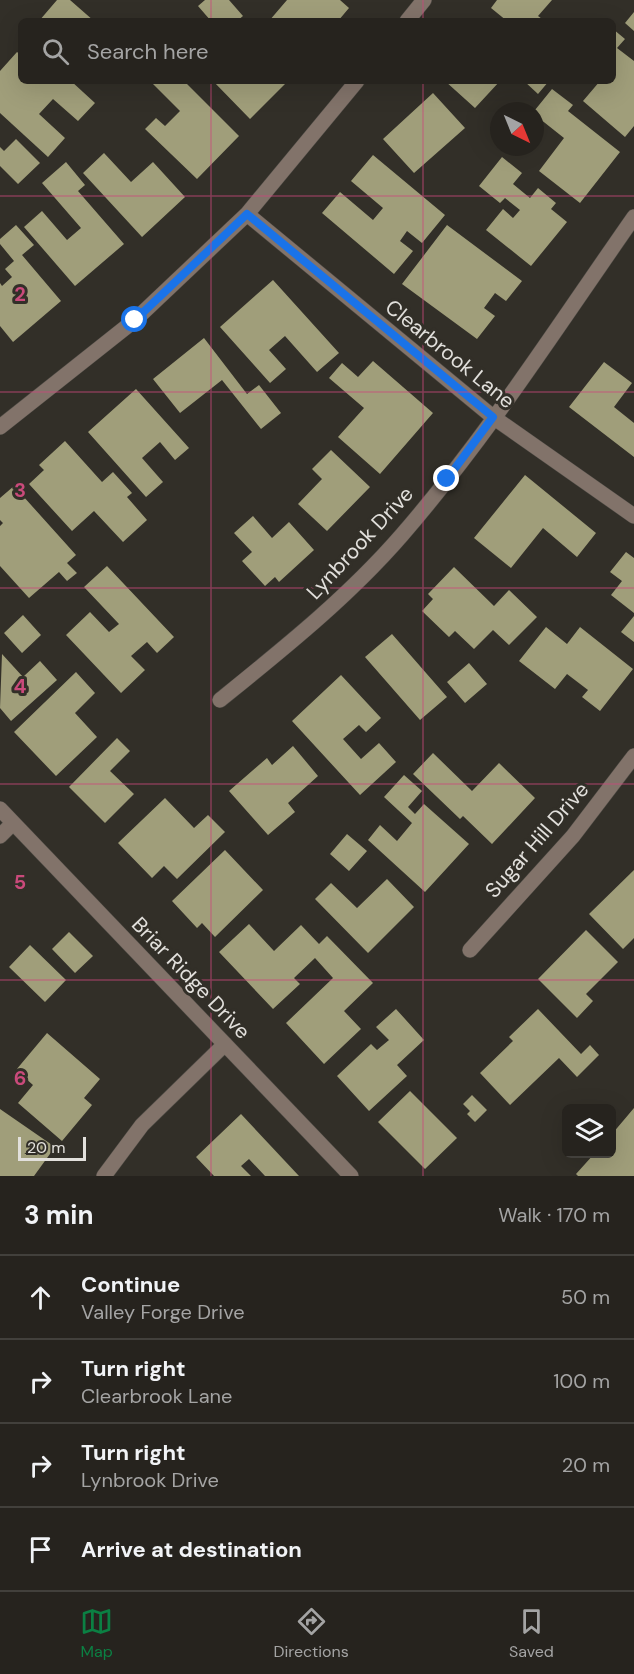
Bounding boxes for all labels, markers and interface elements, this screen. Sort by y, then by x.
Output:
search box [18,18,616,84]
icon: search [39,35,72,68]
text: Search here [87,37,208,66]
north arrow [490,102,544,156]
text: 2 [14,281,26,307]
street label: Clearbrook Lane [379,293,521,415]
route start [121,306,147,332]
route end [433,465,459,491]
text: 3 [14,477,26,503]
street label: Lynbrook Drive [300,480,420,606]
text: 4 [14,673,27,699]
street label: Sugar Hill Drive [479,776,595,904]
text: 5 [14,869,26,895]
street label: Briar Ridge Drive [126,911,257,1045]
text: 6 [14,1065,26,1091]
map controls [562,1104,616,1158]
button: layers [562,1104,616,1158]
scale bar [18,1134,86,1162]
text: 20 m [27,1137,66,1158]
text: 3 min [24,1198,93,1232]
text: Walk · 170 m [498,1202,610,1228]
text: Continue [81,1270,180,1299]
icon: ahead [24,1281,57,1314]
text: 50 m [561,1284,610,1310]
text: Valley Forge Drive [81,1299,245,1325]
text: Turn right [81,1354,186,1383]
icon: right [24,1365,57,1398]
text: 100 m [553,1368,610,1394]
text: Clearbrook Lane [81,1383,232,1409]
text: Turn right [81,1438,186,1467]
icon: right [24,1449,57,1482]
text: 20 m [562,1452,610,1478]
text: Lynbrook Drive [81,1467,219,1493]
icon: arrive [24,1533,57,1566]
text: Arrive at destination [81,1535,302,1564]
tab: Map [80,1605,113,1662]
tab: Directions [273,1605,349,1662]
tab: Saved [509,1605,554,1662]

